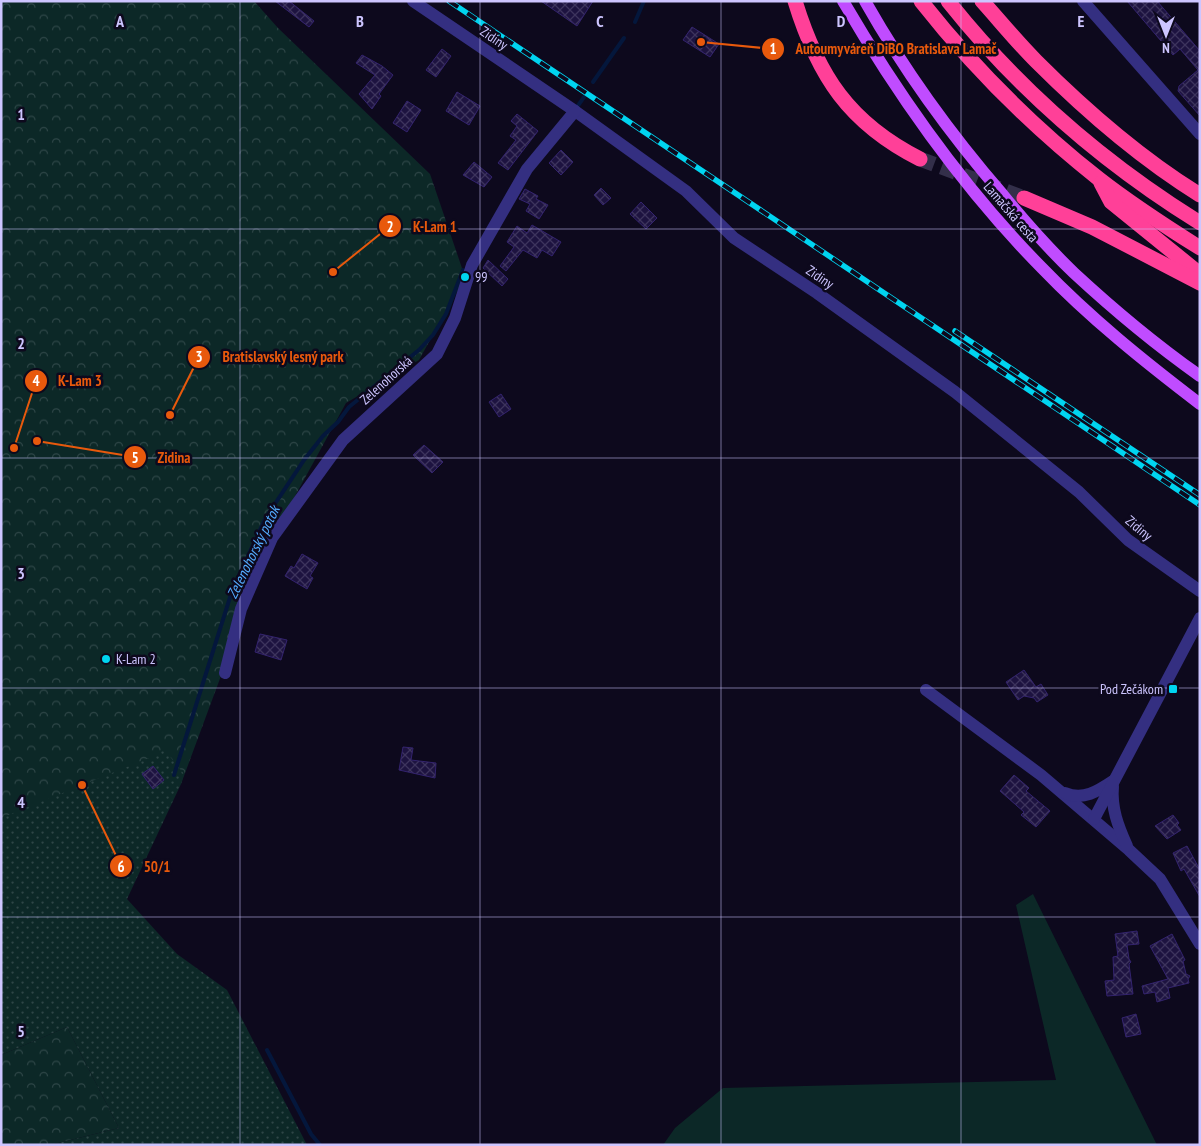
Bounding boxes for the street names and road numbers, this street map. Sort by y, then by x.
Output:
street label: Zidiny [477,22,512,54]
street label: Lamačská cesta [980,178,1042,246]
street label: Zidiny [803,261,838,293]
street label: Zelenohorská [356,352,416,408]
street label: Zidiny [1122,512,1157,545]

